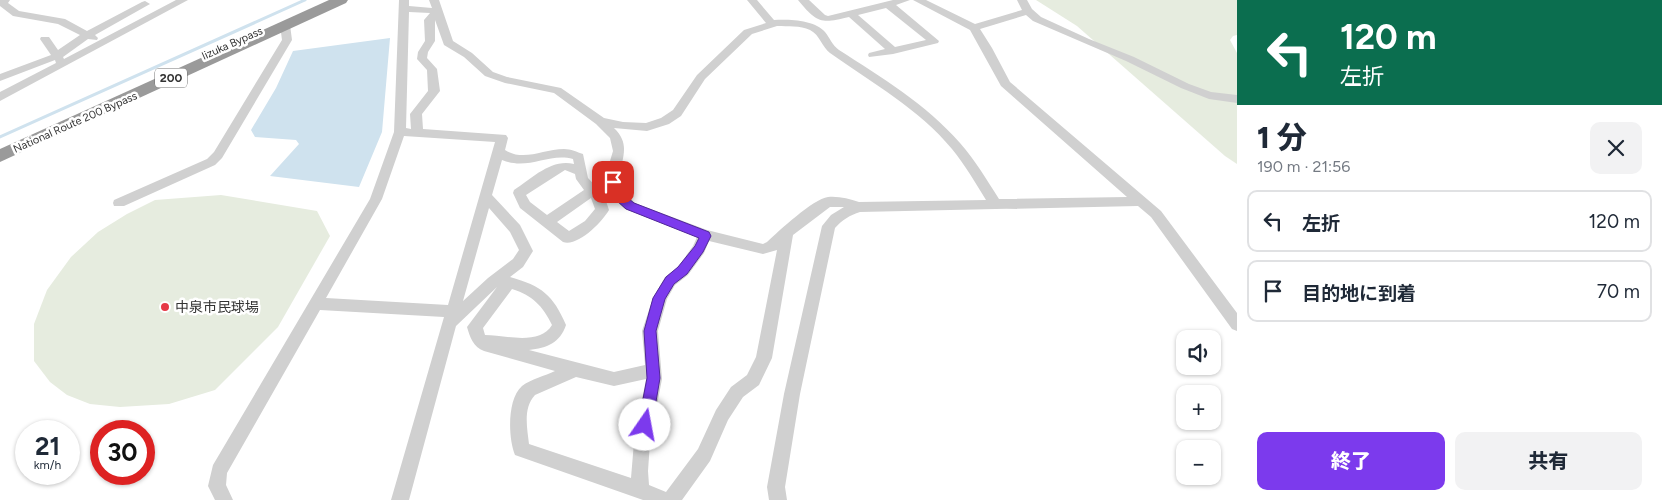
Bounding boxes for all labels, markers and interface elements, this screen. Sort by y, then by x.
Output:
text: 120 m [1340,16,1437,58]
icon: left [1257,20,1322,85]
street label: Iizuka Bypass [200,24,265,63]
text: 左折 [1340,63,1384,90]
road number: 200 [155,68,187,88]
street label: National Route 200 Bypass [11,89,139,156]
text: 1 分 [1257,119,1307,156]
button: close [1590,122,1642,174]
text: 190 m · 21:56 [1257,157,1350,176]
pin [592,161,634,203]
icon: arrive [599,168,627,196]
icon: left [1259,207,1287,235]
text: 120 m [1588,210,1640,233]
text: 左折 [1302,212,1340,235]
icon: arrive [1259,277,1287,305]
text: 70 m [1597,280,1640,303]
text: 目的地に到着 [1302,282,1416,305]
place label: 中泉市民球場 [175,299,259,316]
marker: 中泉市民球場 [159,301,171,313]
map controls [1176,330,1221,485]
button: sound [1176,330,1221,375]
button: + [1176,385,1221,430]
position arrow [618,398,670,450]
speed limit sign: 30 [90,420,155,485]
text: 21 [35,431,60,461]
button: 終了 [1257,432,1445,490]
button: 共有 [1455,432,1642,490]
button: − [1176,440,1221,485]
text: km/h [34,458,61,472]

